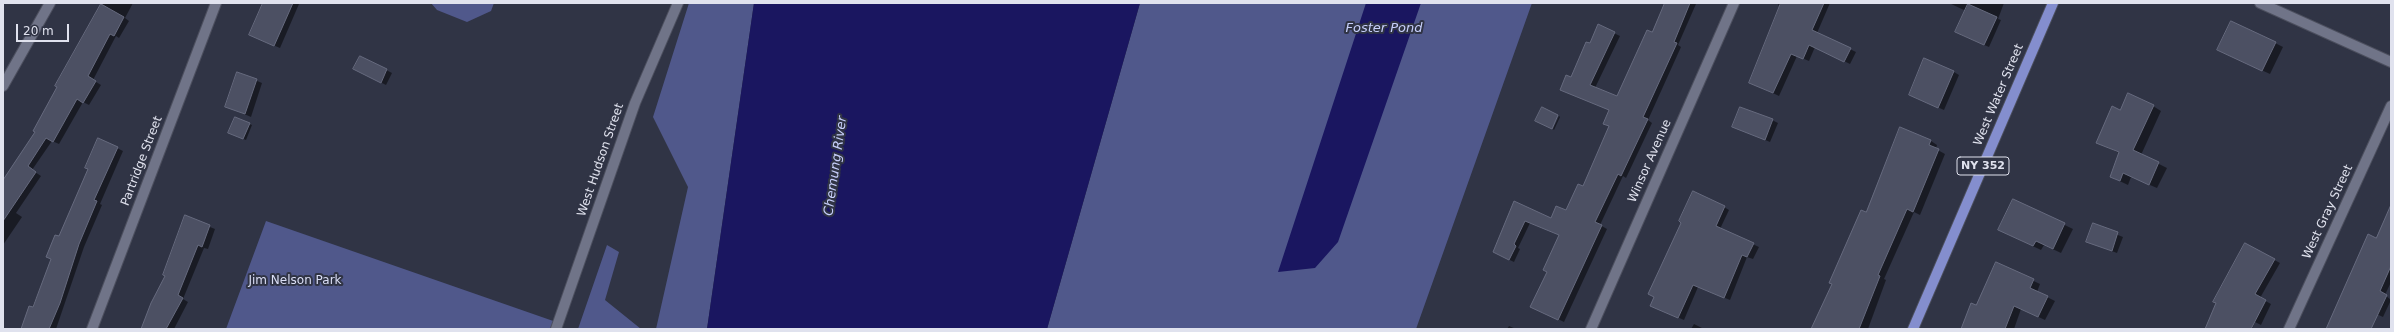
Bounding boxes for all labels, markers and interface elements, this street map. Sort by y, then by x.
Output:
scale bar [18,16,71,42]
water label: Foster Pond [1345,21,1423,37]
text: 20 m [23,24,54,38]
street label: West Water Street [1971,42,2027,148]
street label: West Hudson Street [575,101,627,219]
street label: Partridge Street [118,114,166,208]
water label: Chemung River [821,115,851,217]
street label: Winsor Avenue [1625,117,1675,205]
road number: NY 352 [1957,157,2009,175]
street label: West Gray Street [2300,163,2356,261]
park label: Jim Nelson Park [248,274,342,288]

